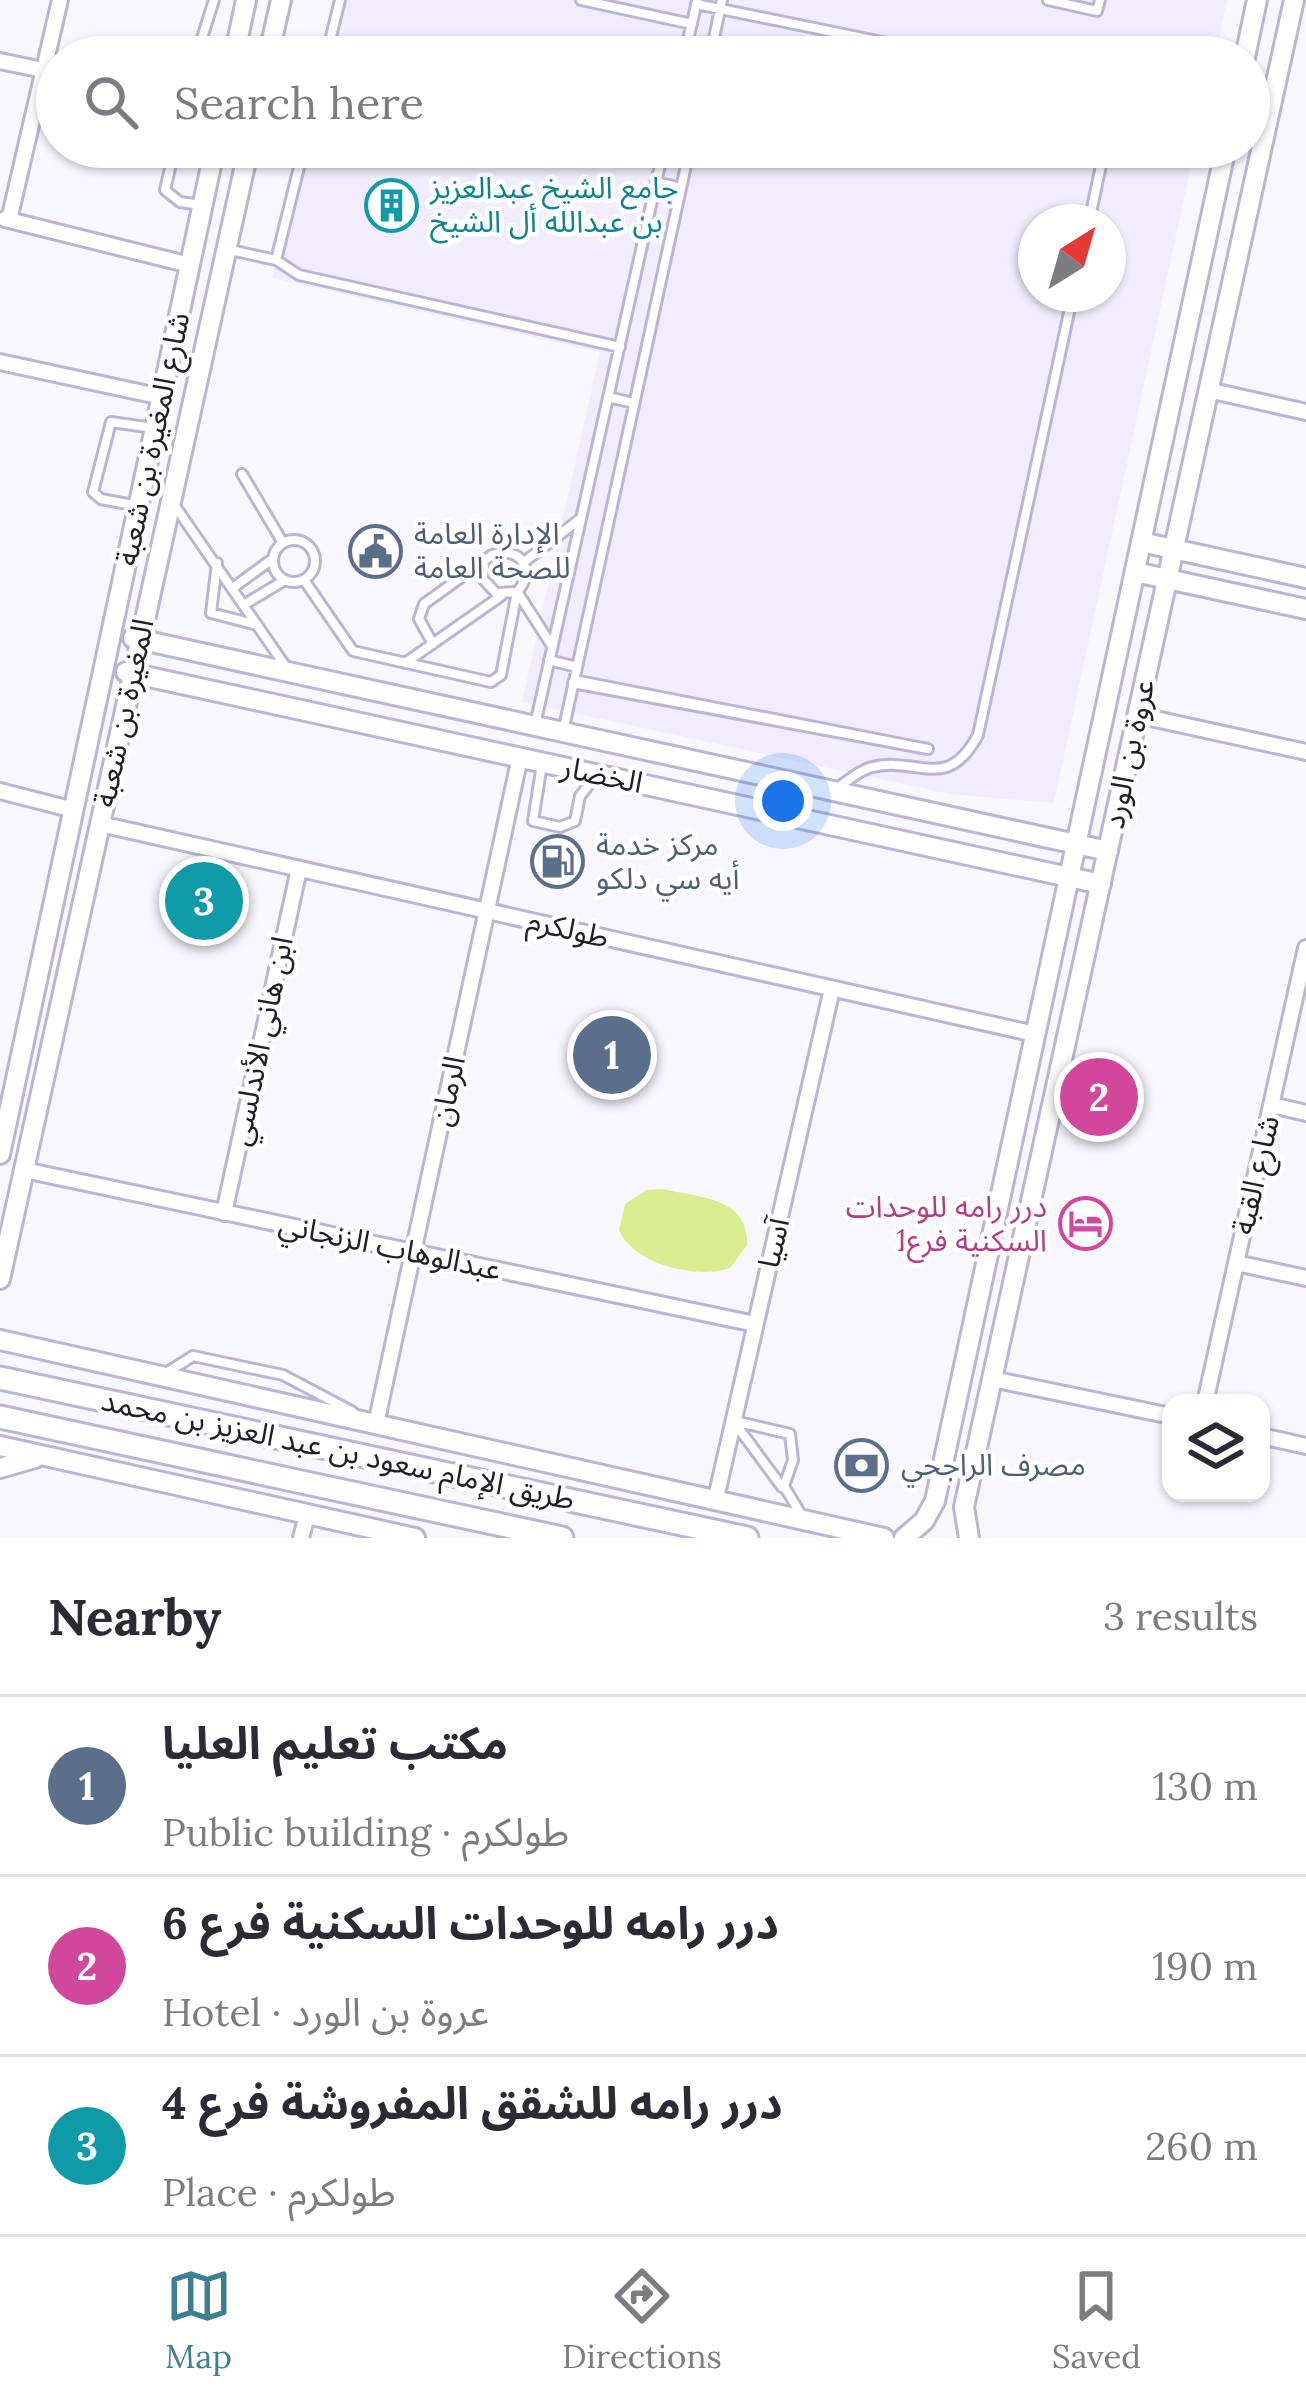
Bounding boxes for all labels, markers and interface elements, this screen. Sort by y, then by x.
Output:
search box [36,36,1270,168]
icon: search [78,69,144,135]
text: Search here [174,74,424,131]
place label: جامع الشيخ عبدالعزيز بن عبدالله أل الشيخ [429,168,679,244]
building icon: جامع الشيخ عبدالعزيز بن عبدالله أل الشيخ [363,177,419,233]
north arrow [1018,204,1126,312]
street label: شارع المغيرة بن شعبة [107,309,201,570]
place label: الإدارة العامة للصحة العامة [414,514,570,586]
public building icon: الإدارة العامة للصحة العامة [347,523,403,579]
street label: المغيرة بن شعبة [85,615,162,810]
street label: عروة بن الورد [1094,676,1162,832]
street label: الخضار [557,747,646,801]
your location [753,771,813,831]
place label: مركز خدمة أيه سي دلكو [596,825,740,902]
fuel station icon: مركز خدمة أيه سي دلكو [529,834,585,890]
pin: 3 [165,856,243,946]
street label: طولكرم [523,900,613,960]
street label: ابن هاني الأندلسي [219,933,306,1150]
pin: 1 [573,1010,651,1100]
street label: الرمان [421,1052,473,1129]
pin: 2 [1060,1052,1138,1142]
street label: شارع القبة [1223,1112,1291,1239]
place label: درر رامه للوحدات السكنية فرع1 [846,1187,1047,1263]
hotel icon: درر رامه للوحدات السكنية فرع1 [1058,1196,1114,1252]
street label: عبدالوهاب الزنجاني [275,1204,505,1293]
street label: آسيا [749,1213,797,1272]
street label: طريق الإمام سعود بن عبد العزيز بن محمد [97,1380,578,1522]
map controls [1162,1394,1270,1502]
button: layers [1162,1394,1270,1502]
bank icon: مصرف الراجحي [834,1437,890,1493]
place label: مصرف الراجحي [901,1445,1086,1488]
text: Nearby [48,1584,221,1649]
text: 3 results [1103,1591,1258,1641]
text: مكتب تعليم العليا [162,1714,508,1771]
text: 1 [79,1761,95,1811]
text: 130 m [1153,1761,1258,1811]
text: Public building · طولكرم [162,1807,569,1857]
text: درر رامه للوحدات السكنية فرع 6 [162,1894,779,1951]
text: 2 [77,1941,97,1991]
text: 190 m [1152,1941,1258,1991]
text: Hotel · عروة بن الورد [162,1987,489,2037]
text: درر رامه للشقق المفروشة فرع 4 [162,2074,782,2131]
text: 3 [76,2121,98,2171]
text: 260 m [1145,2121,1258,2171]
text: Place · طولكرم [162,2167,396,2217]
tab: Map [165,2263,232,2377]
tab: Directions [562,2263,722,2377]
tab: Saved [1052,2263,1141,2377]

